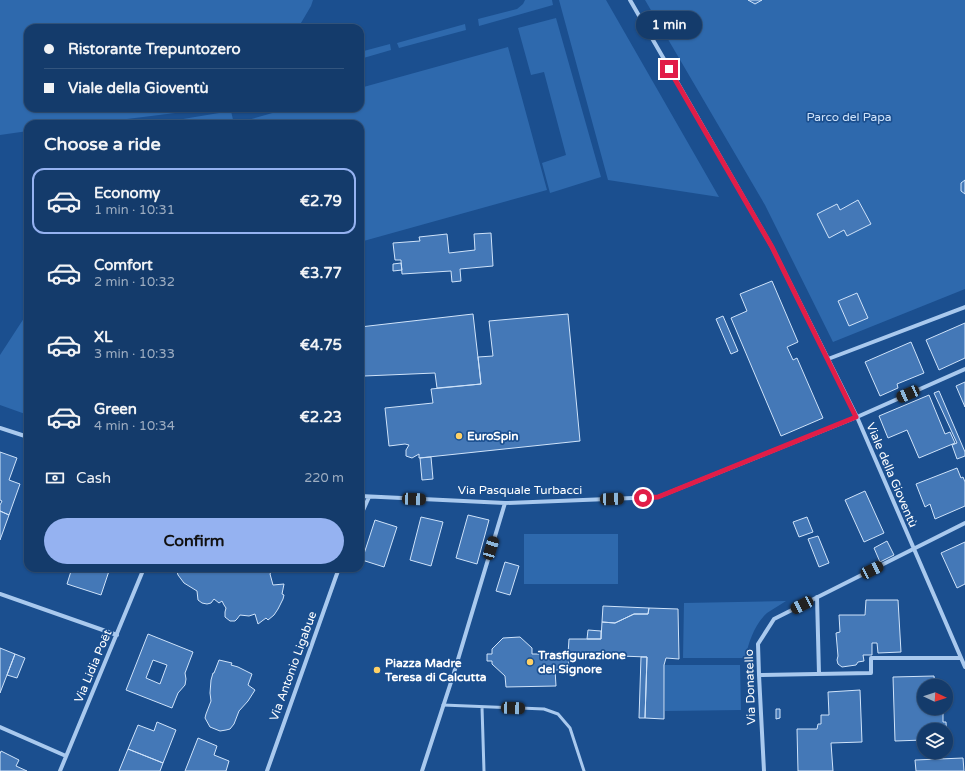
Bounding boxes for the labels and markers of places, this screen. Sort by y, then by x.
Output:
place label: EuroSpin [467,429,519,444]
marker: EuroSpin [454,431,464,441]
place label: Trasfigurazione del Signore [537,648,626,677]
place label: Piazza Madre Teresa di Calcutta [384,656,487,684]
marker: Trasfigurazione del Signore [525,657,535,667]
marker: Piazza Madre Teresa di Calcutta [372,665,382,675]

